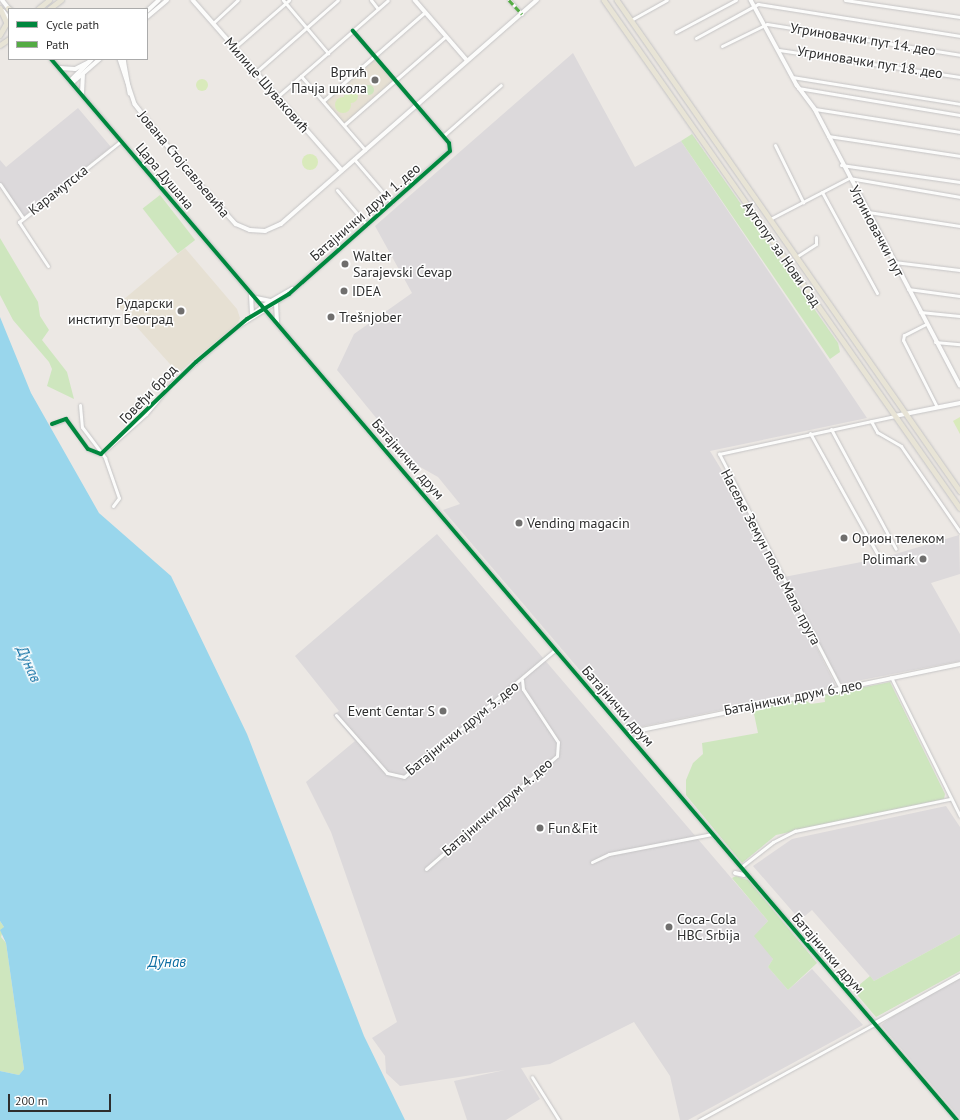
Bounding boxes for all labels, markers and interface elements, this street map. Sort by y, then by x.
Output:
legend [8,8,148,60]
text: Cycle path [46,17,99,32]
street label: Угриновачки пут 14. део [788,19,938,59]
street label: Милице Шуваковић [221,34,313,136]
text: Path [46,37,69,52]
street label: Угриновачки пут 18. део [795,42,945,82]
place label: Вртић Пачја школа [291,64,367,96]
marker: Вртић Пачја школа [370,75,380,85]
street label: Јована Стојсављевића [134,107,234,221]
street label: Цара Душана [132,139,198,213]
street label: Батајнички друм 1. део [306,159,424,265]
street label: Карамутска [25,162,91,218]
street label: Угриновачки пут [846,183,908,279]
street label: Аутопут за Нови Сад [739,198,825,310]
place label: Walter Sarajevski Ćevap [353,248,452,280]
marker: Walter Sarajevski Ćevap [340,259,350,269]
place label: IDEA [352,283,381,299]
marker: IDEA [339,286,349,296]
place label: Рударски институт Београд [68,295,173,328]
marker: Рударски институт Београд [176,306,186,316]
place label: Trešnjober [339,309,401,325]
marker: Trešnjober [326,312,336,322]
street label: Говеђи брод [116,361,180,427]
street label: Батајнички друм [368,415,448,503]
street label: Насеље Земун поље Мала пруга [717,466,825,648]
place label: Vending magacin [527,515,630,531]
marker: Vending magacin [514,518,524,528]
place label: Орион телеком [852,530,945,546]
marker: Орион телеком [839,533,849,543]
place label: Polimark [863,551,915,567]
marker: Polimark [918,554,928,564]
water label: Дунав [13,643,45,685]
street label: Батајнички друм [578,662,658,750]
street label: Батајнички друм 6. део [722,675,864,719]
street label: Батајнички друм 3. део [402,677,522,779]
place label: Event Centar S [348,703,435,719]
marker: Event Centar S [438,706,448,716]
street label: Батајнички друм 4. део [438,754,556,860]
place label: Fun&Fit [548,820,598,836]
marker: Fun&Fit [535,823,545,833]
street label: Батајнички друм [788,909,868,997]
place label: Coca-Cola HBC Srbija [677,911,741,944]
marker: Coca-Cola HBC Srbija [664,922,674,932]
water label: Дунав [148,953,186,971]
scale bar [10,1086,113,1112]
text: 200 m [15,1093,48,1108]

